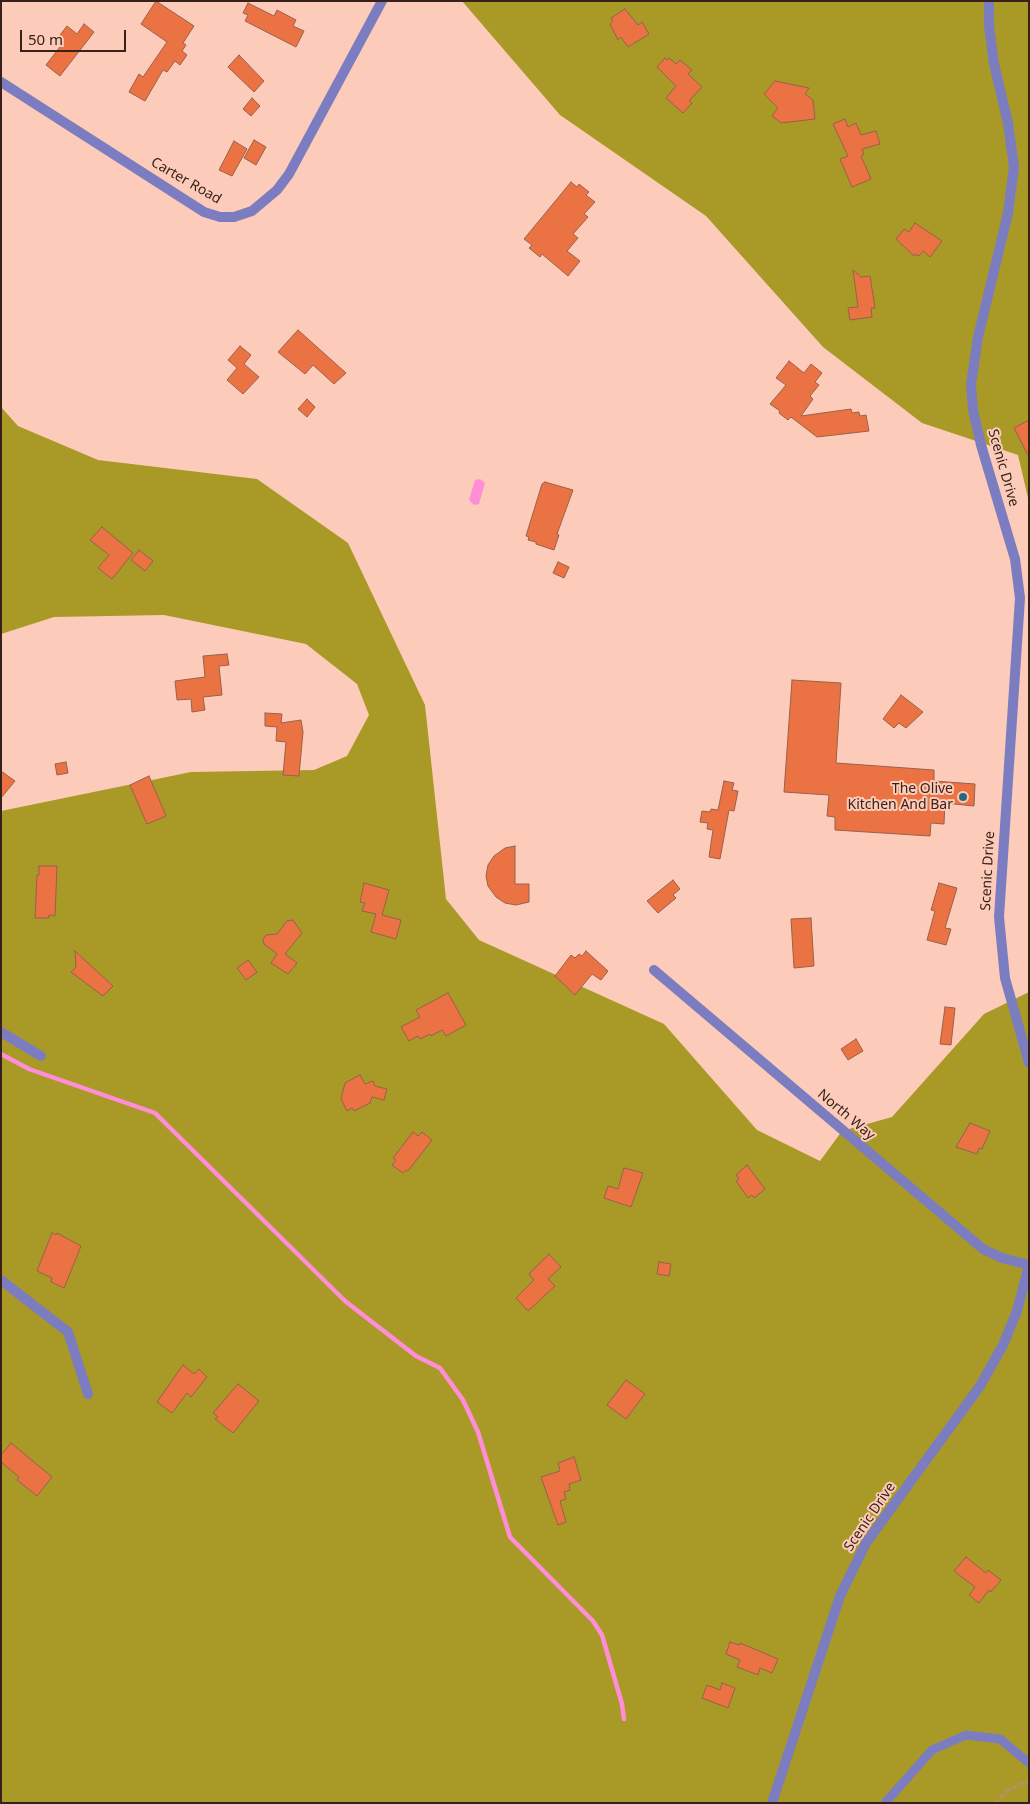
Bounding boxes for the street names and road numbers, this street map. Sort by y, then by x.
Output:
street label: Carter Road [148,154,224,208]
street label: Scenic Drive [984,427,1022,509]
street label: Scenic Drive [978,831,998,911]
street label: North Way [814,1086,878,1144]
street label: Scenic Drive [841,1479,899,1555]

